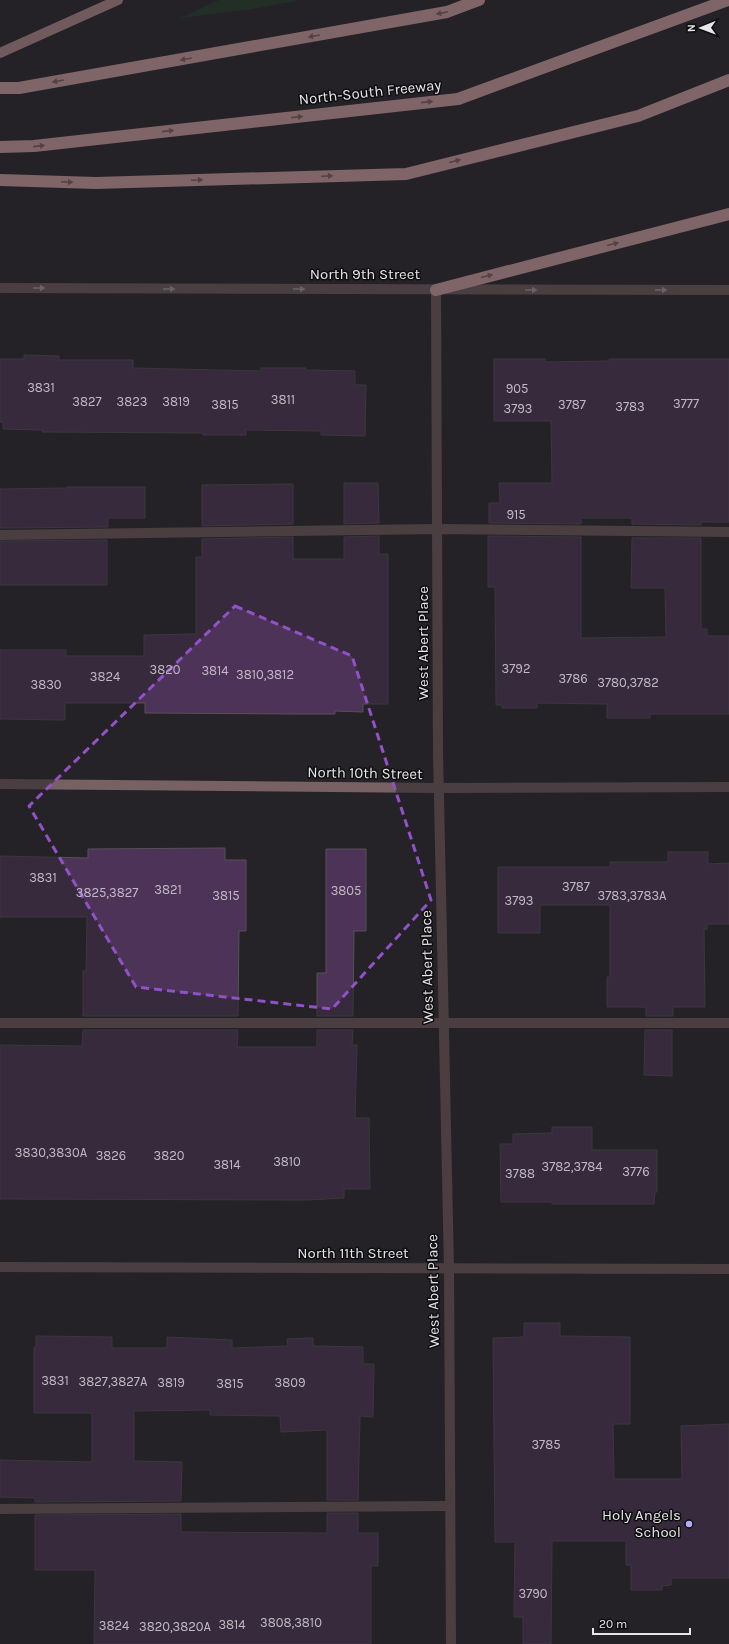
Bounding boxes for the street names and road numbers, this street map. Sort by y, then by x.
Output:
street label: North-South Freeway [298,76,442,108]
street label: North 9th Street [310,265,420,283]
street label: West Abert Place [414,586,432,700]
street label: North 10th Street [307,763,423,783]
street label: West Abert Place [417,910,437,1024]
street label: West Abert Place [423,1234,443,1348]
street label: North 11th Street [297,1244,409,1262]

